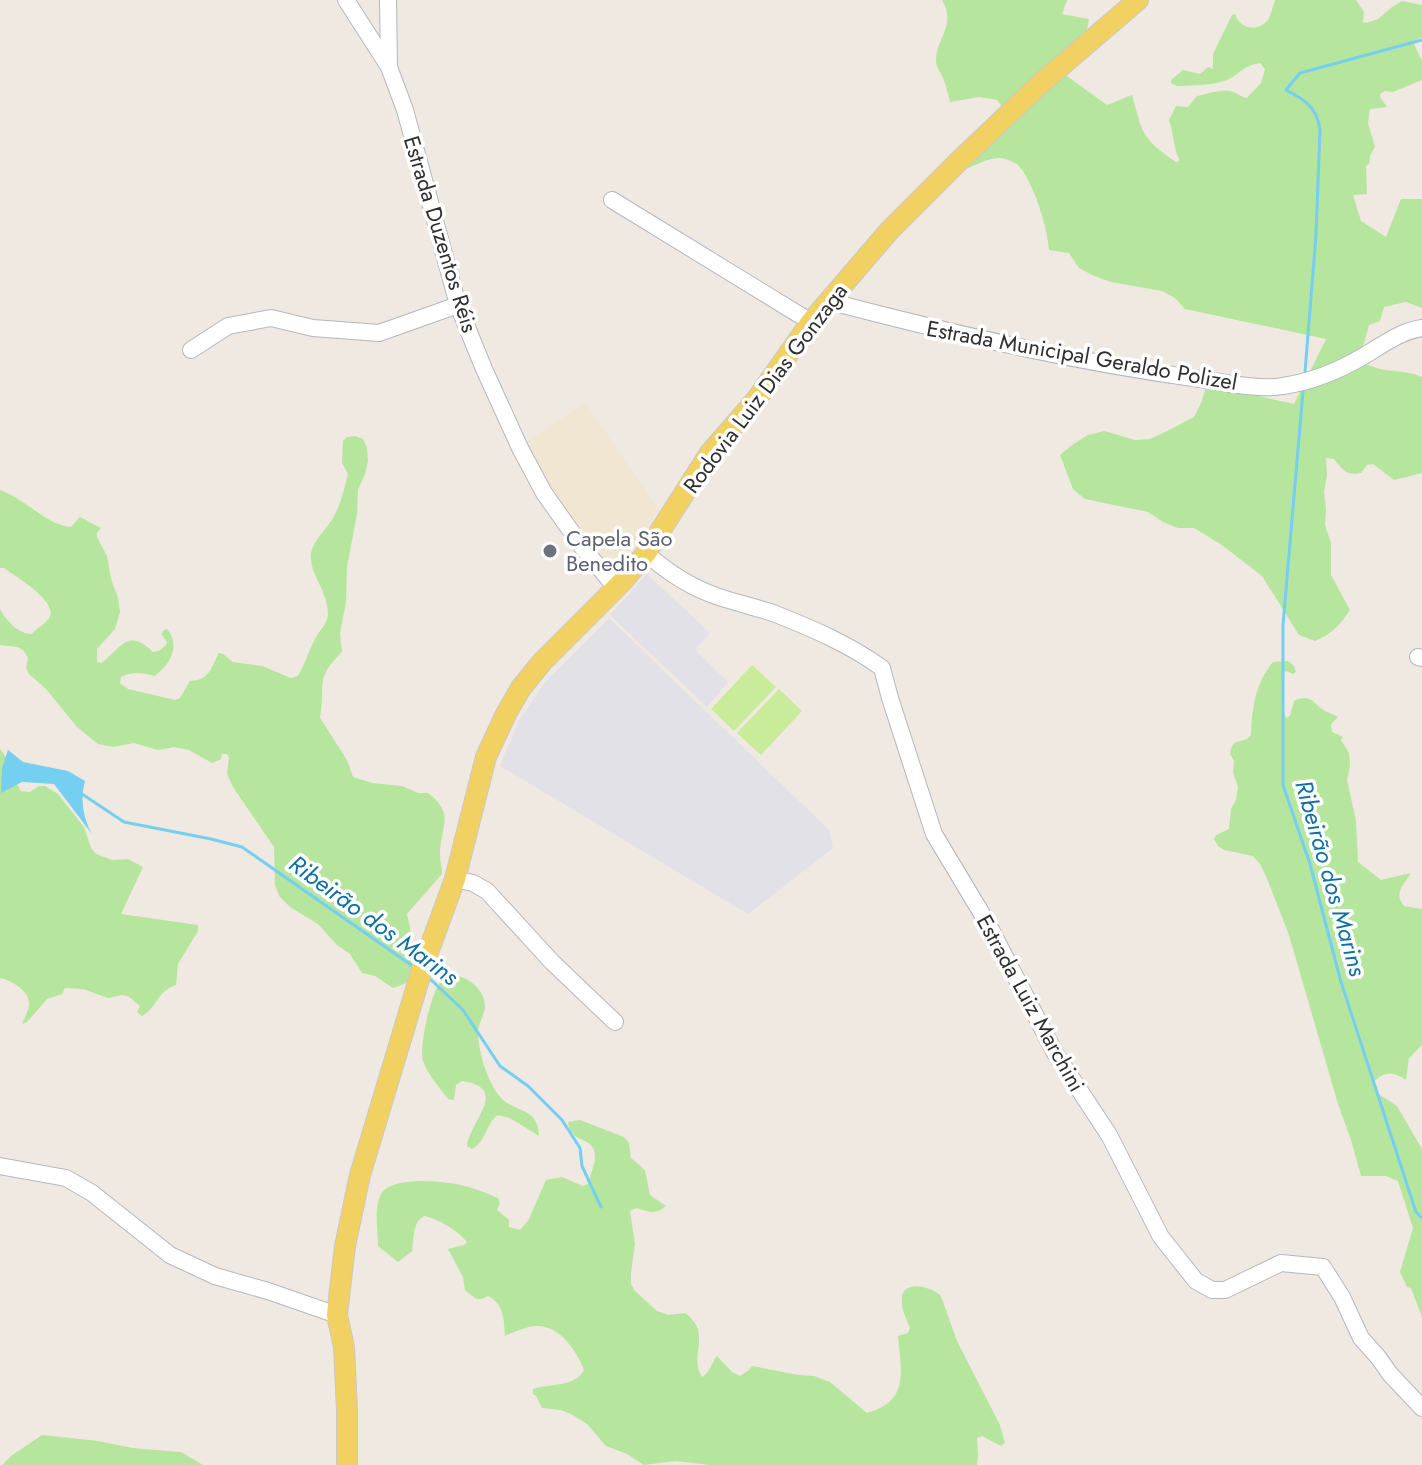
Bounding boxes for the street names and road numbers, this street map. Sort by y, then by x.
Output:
street label: Estrada Duzentos Réis [396,132,486,336]
street label: Rodovia Luiz Dias Gonzaga [675,276,855,500]
street label: Estrada Municipal Geraldo Polizel [924,312,1240,398]
street label: Estrada Luiz Marchini [969,909,1093,1097]

